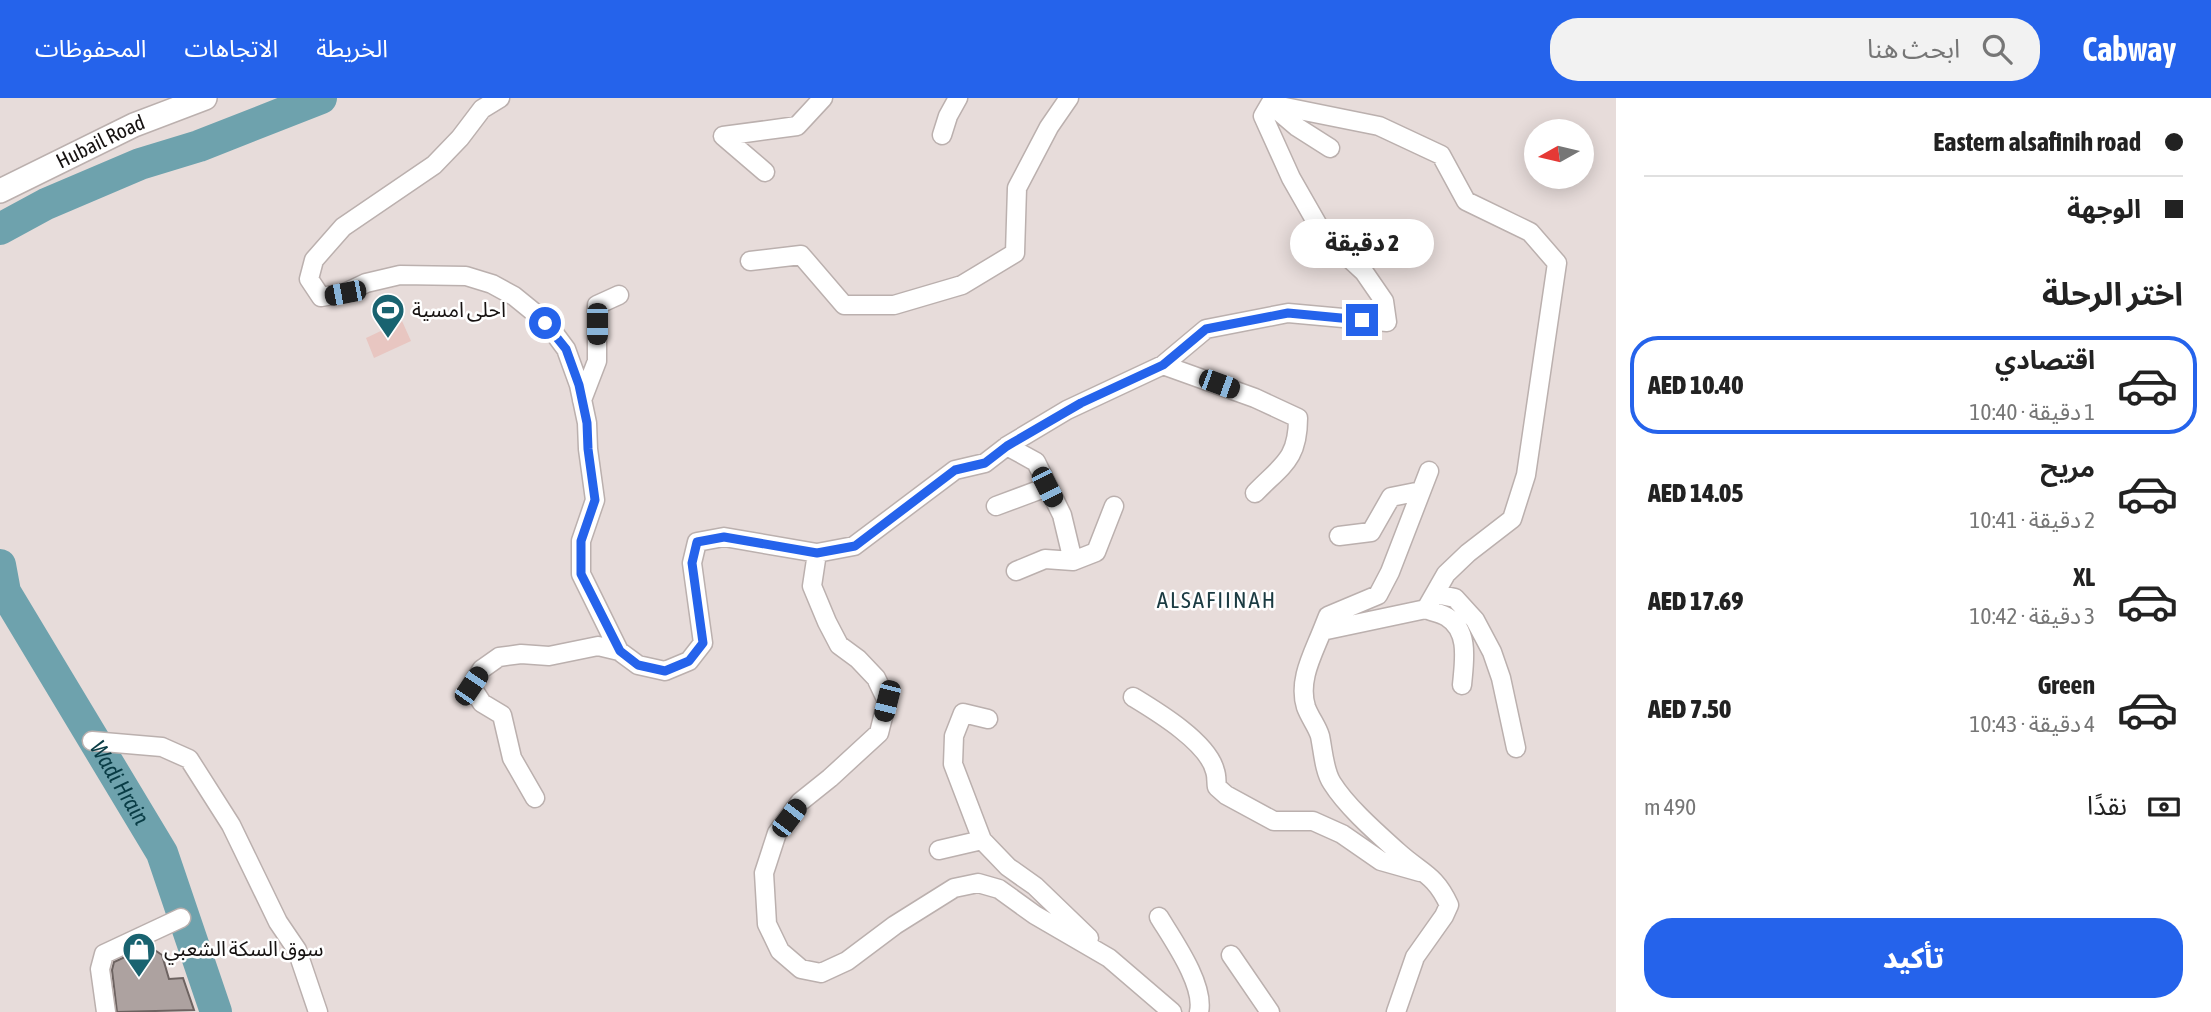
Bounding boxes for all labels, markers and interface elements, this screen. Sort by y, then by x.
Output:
search box [1550,18,2040,81]
icon: search [1978,30,2016,68]
text: Cabway [2082,30,2176,68]
text: ابحث هنا [1867,34,1960,64]
text: المحفوظات [35,35,146,62]
text: الاتجاهات [184,35,278,62]
text: الخريطة [316,35,388,62]
street label: Hubail Road [52,109,148,172]
north arrow [1524,119,1594,189]
map controls [1524,119,1594,189]
text: Eastern alsafinih road [1933,127,2141,157]
text: الوجهة [2067,194,2141,224]
callout: 2 دقيقة [1290,218,1434,268]
text: 2 دقيقة [1325,230,1399,256]
text: اختر الرحلة [2042,275,2183,312]
car [323,279,368,307]
sports icon: احلى امسية [369,291,407,340]
place label: احلى امسية [412,297,506,322]
car [587,303,608,345]
route end [1346,304,1378,336]
route start [529,307,561,339]
text: اقتصادي [1995,345,2095,375]
icon: car [2116,354,2179,417]
car [1196,367,1243,401]
text: AED 10.40 [1648,370,1743,400]
text: 1 دقيقة · 10:40 [1970,399,2095,425]
text: مريح [2040,453,2095,483]
icon: car [2116,462,2179,525]
car [1029,464,1066,510]
text: AED 14.05 [1648,478,1743,508]
text: 2 دقيقة · 10:41 [1970,507,2095,533]
text: XL [2073,562,2095,592]
icon: car [2116,570,2179,633]
text: AED 17.69 [1648,586,1743,616]
district label: ALSAFIINAH [1157,587,1277,613]
text: 3 دقيقة · 10:42 [1970,603,2095,629]
car [451,663,492,709]
text: Green [2037,670,2095,700]
car [872,678,903,724]
icon: car [2116,678,2179,741]
text: AED 7.50 [1648,694,1731,724]
text: 4 دقيقة · 10:43 [1970,711,2095,737]
water label: Wadi Hrain [85,736,155,829]
icon: cash [2145,788,2183,826]
text: نقدًا [2087,791,2127,821]
text: 490 m [1644,794,1696,820]
car [768,795,811,841]
button: تأكيد [1644,918,2183,998]
shop icon: سوق السكة الشعبي [120,930,158,979]
place label: سوق السكة الشعبي [164,936,323,965]

